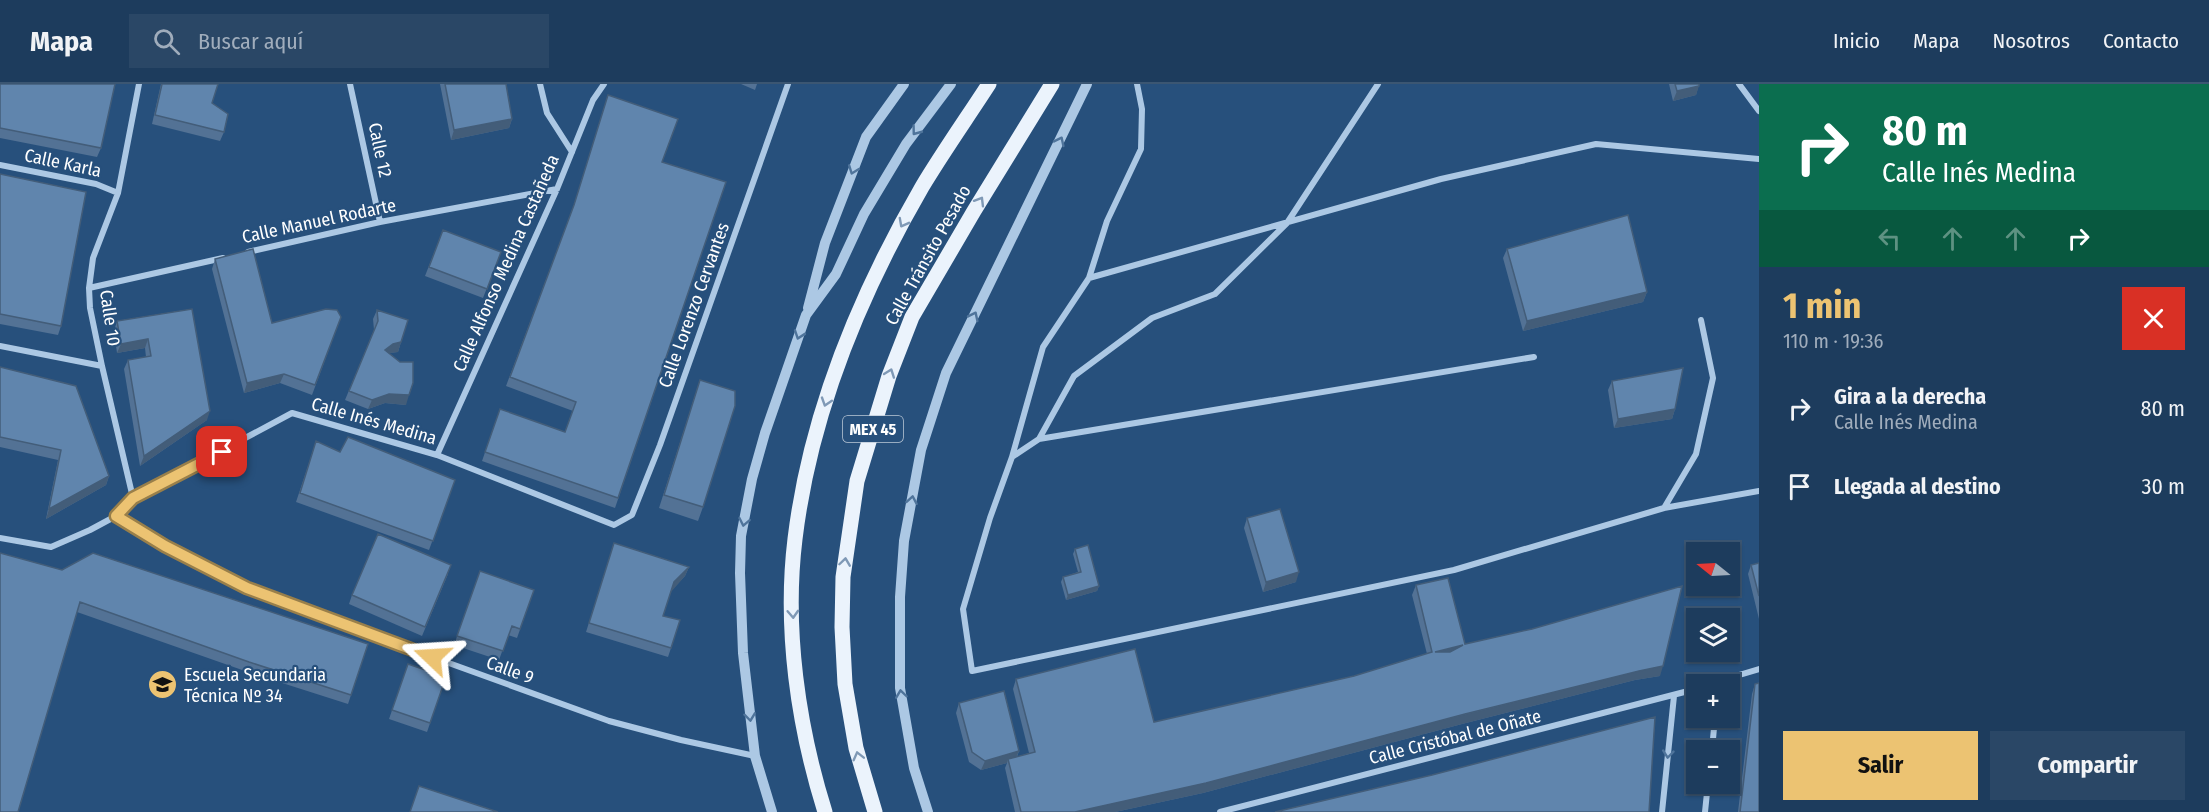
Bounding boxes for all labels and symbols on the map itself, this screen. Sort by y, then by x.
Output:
street label: Calle 12 [364,121,396,179]
one-way arrow [912,124,923,135]
one-way arrow [1052,136,1064,147]
street label: Calle Karla [23,144,104,182]
street label: Calle Alfonso Medina Castañeda [448,151,564,375]
one-way arrow [848,164,861,175]
street label: Calle Tránsito Pesado [880,181,976,329]
street label: Calle Manuel Rodarte [240,194,398,248]
one-way arrow [973,197,985,207]
one-way arrow [899,217,910,228]
street label: Calle Lorenzo Cervantes [654,219,734,391]
street label: Calle 10 [95,288,125,348]
one-way arrow [966,312,978,323]
one-way arrow [793,330,806,340]
one-way arrow [883,368,896,379]
street label: Calle Inés Medina [309,393,439,449]
one-way arrow [821,396,833,407]
road number: MEX 45 [843,416,903,442]
pin [196,426,247,477]
one-way arrow [905,495,918,505]
one-way arrow [738,517,751,527]
north arrow [1686,542,1740,596]
one-way arrow [838,558,850,567]
one-way arrow [786,610,799,619]
position arrow [400,625,464,689]
street label: Calle 9 [483,651,537,689]
place label: Escuela Secundaria Técnica Nº 34 [184,664,326,707]
school or university icon: Escuela Secundaria Técnica Nº 34 [147,669,179,701]
one-way arrow [896,689,908,698]
street label: Calle Cristóbal de Oñate [1367,705,1543,769]
one-way arrow [743,712,755,721]
one-way arrow [1662,749,1675,758]
one-way arrow [853,751,866,761]

